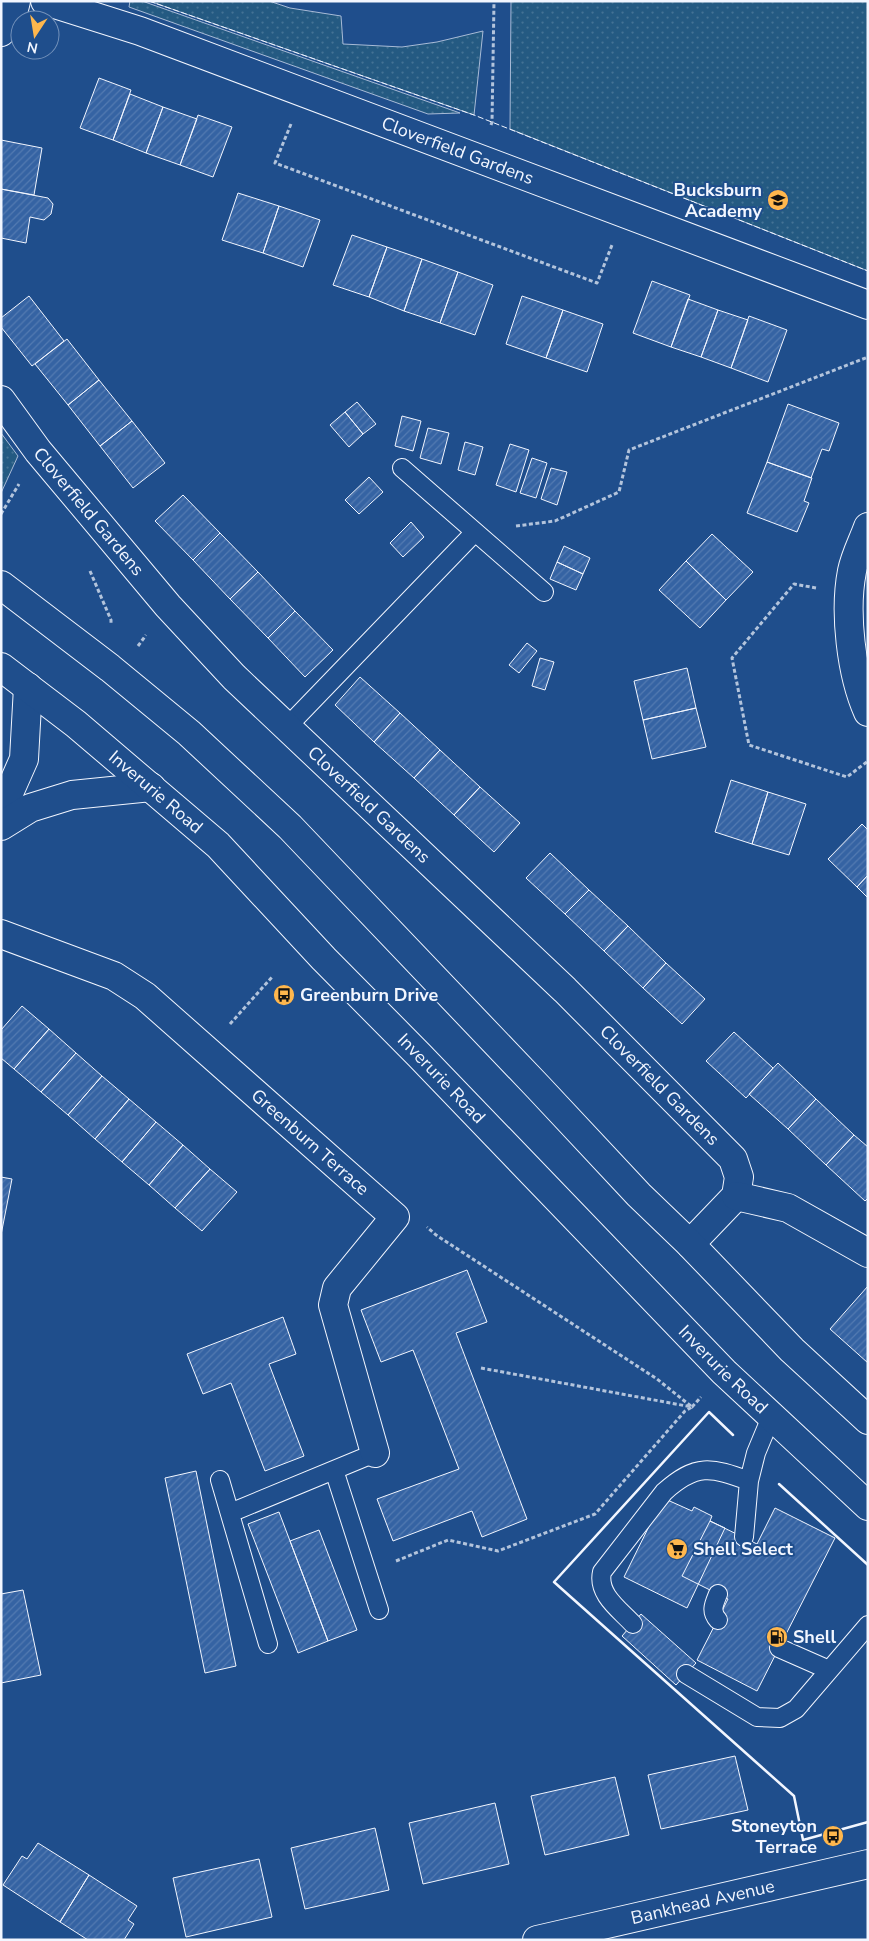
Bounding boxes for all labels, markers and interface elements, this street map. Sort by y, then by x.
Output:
north arrow [10,10,60,60]
text: N [25,37,40,58]
street label: Cloverfield Gardens [378,111,537,190]
place label: Bucksburn Academy [674,178,763,223]
school or university icon: Bucksburn Academy [766,188,790,212]
street label: Cloverfield Gardens [28,442,150,581]
street label: Cloverfield Gardens [302,741,436,869]
street label: Inverurie Road [104,745,208,839]
bus stop icon: Greenburn Drive [272,983,296,1007]
place label: Greenburn Drive [300,983,439,1007]
street label: Cloverfield Gardens [594,1020,725,1151]
street label: Inverurie Road [392,1028,491,1129]
street label: Greenburn Terrace [246,1083,374,1201]
street label: Inverurie Road [673,1320,773,1419]
supermarket icon: Shell Select [665,1537,689,1561]
place label: Shell Select [693,1537,793,1561]
fuel station icon: Shell [765,1625,789,1649]
place label: Shell [793,1625,836,1649]
place label: Stoneyton Terrace [731,1814,817,1859]
bus stop icon: Stoneyton Terrace [821,1824,845,1848]
street label: Bankhead Avenue [628,1874,777,1930]

